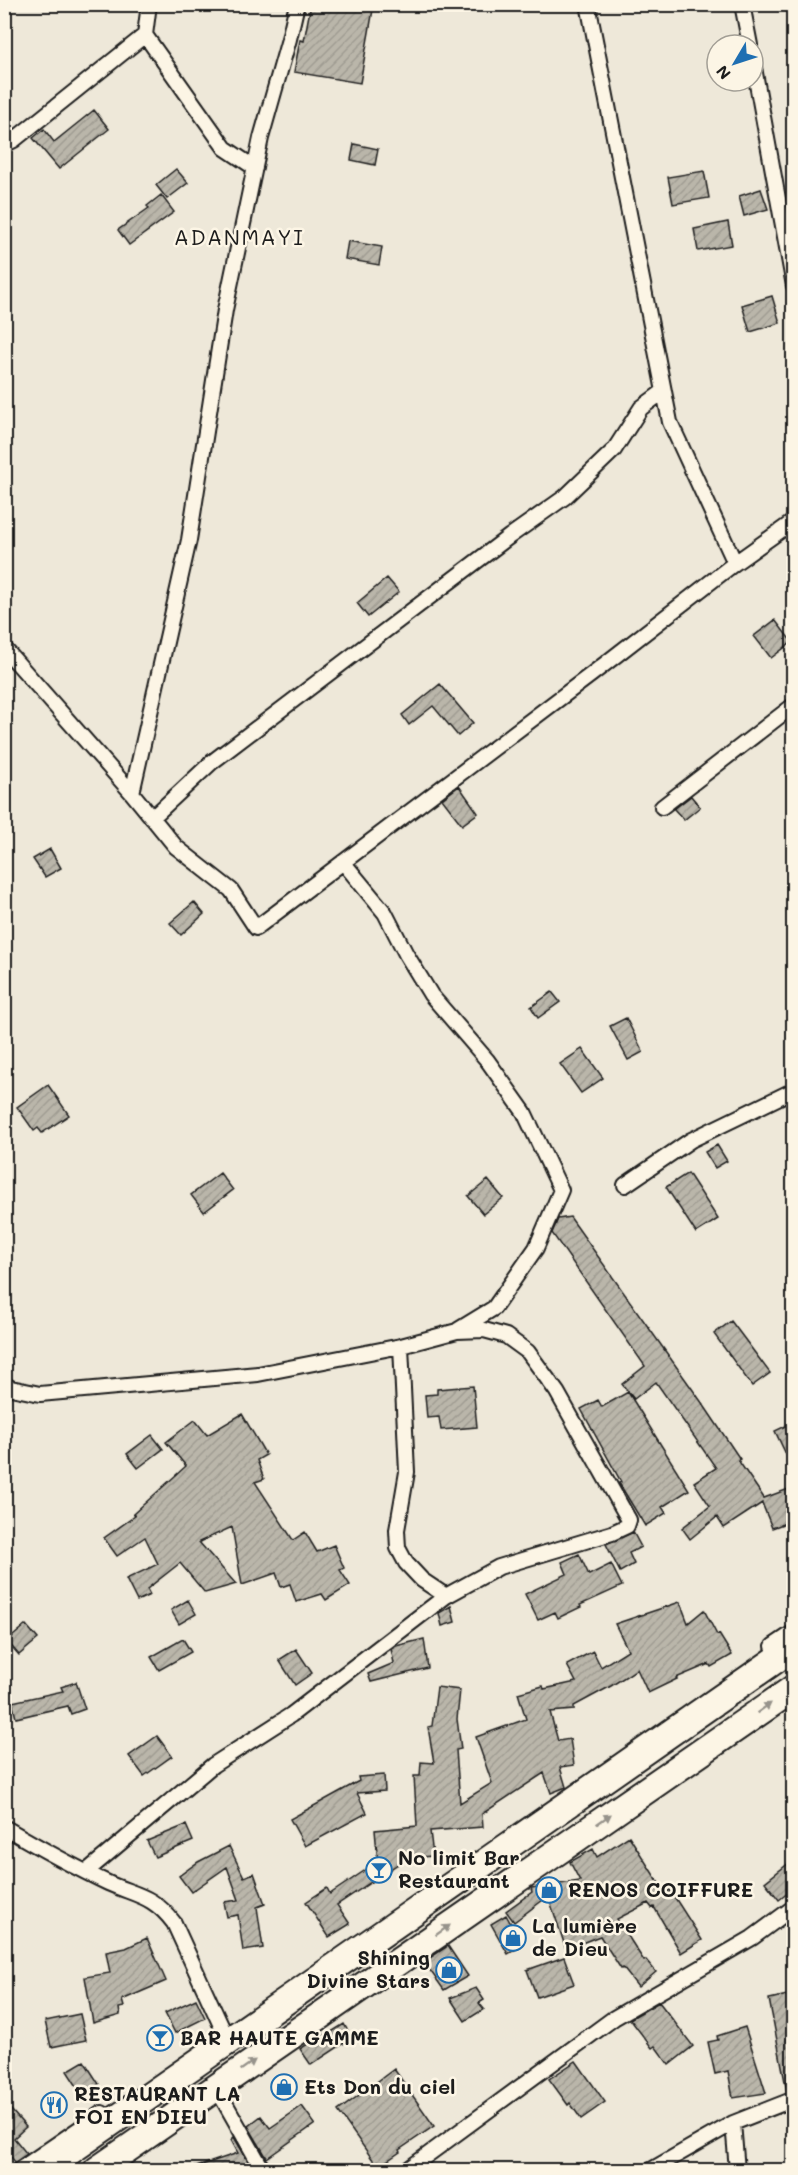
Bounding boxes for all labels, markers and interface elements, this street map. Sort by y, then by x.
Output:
north arrow [705,33,765,93]
text: N [711,61,735,84]
district label: ADANMAYI [174,222,304,251]
one-way arrow [756,1703,772,1714]
one-way arrow [595,1813,611,1825]
place label: No limit Bar Restaurant [398,1844,520,1893]
bar icon: No limit Bar Restaurant [364,1855,394,1885]
shop icon: RENOS COIFFURE [534,1875,564,1905]
place label: RENOS COIFFURE [568,1876,753,1902]
place label: La lumière de Dieu [532,1912,637,1961]
shop icon: La lumière de Dieu [498,1923,528,1953]
one-way arrow [435,1925,451,1936]
place label: Shining Divine Stars [307,1944,430,1993]
shop icon: Shining Divine Stars [434,1955,464,1985]
bar icon: BAR HAUTE GAMME [145,2023,175,2053]
place label: BAR HAUTE GAMME [180,2024,379,2050]
one-way arrow [240,2059,256,2070]
shop icon: Ets Don du ciel [269,2072,299,2102]
place label: Ets Don du ciel [304,2073,455,2099]
place label: RESTAURANT LA FOI EN DIEU [74,2080,241,2129]
restaurant icon: RESTAURANT LA FOI EN DIEU [39,2090,69,2120]

